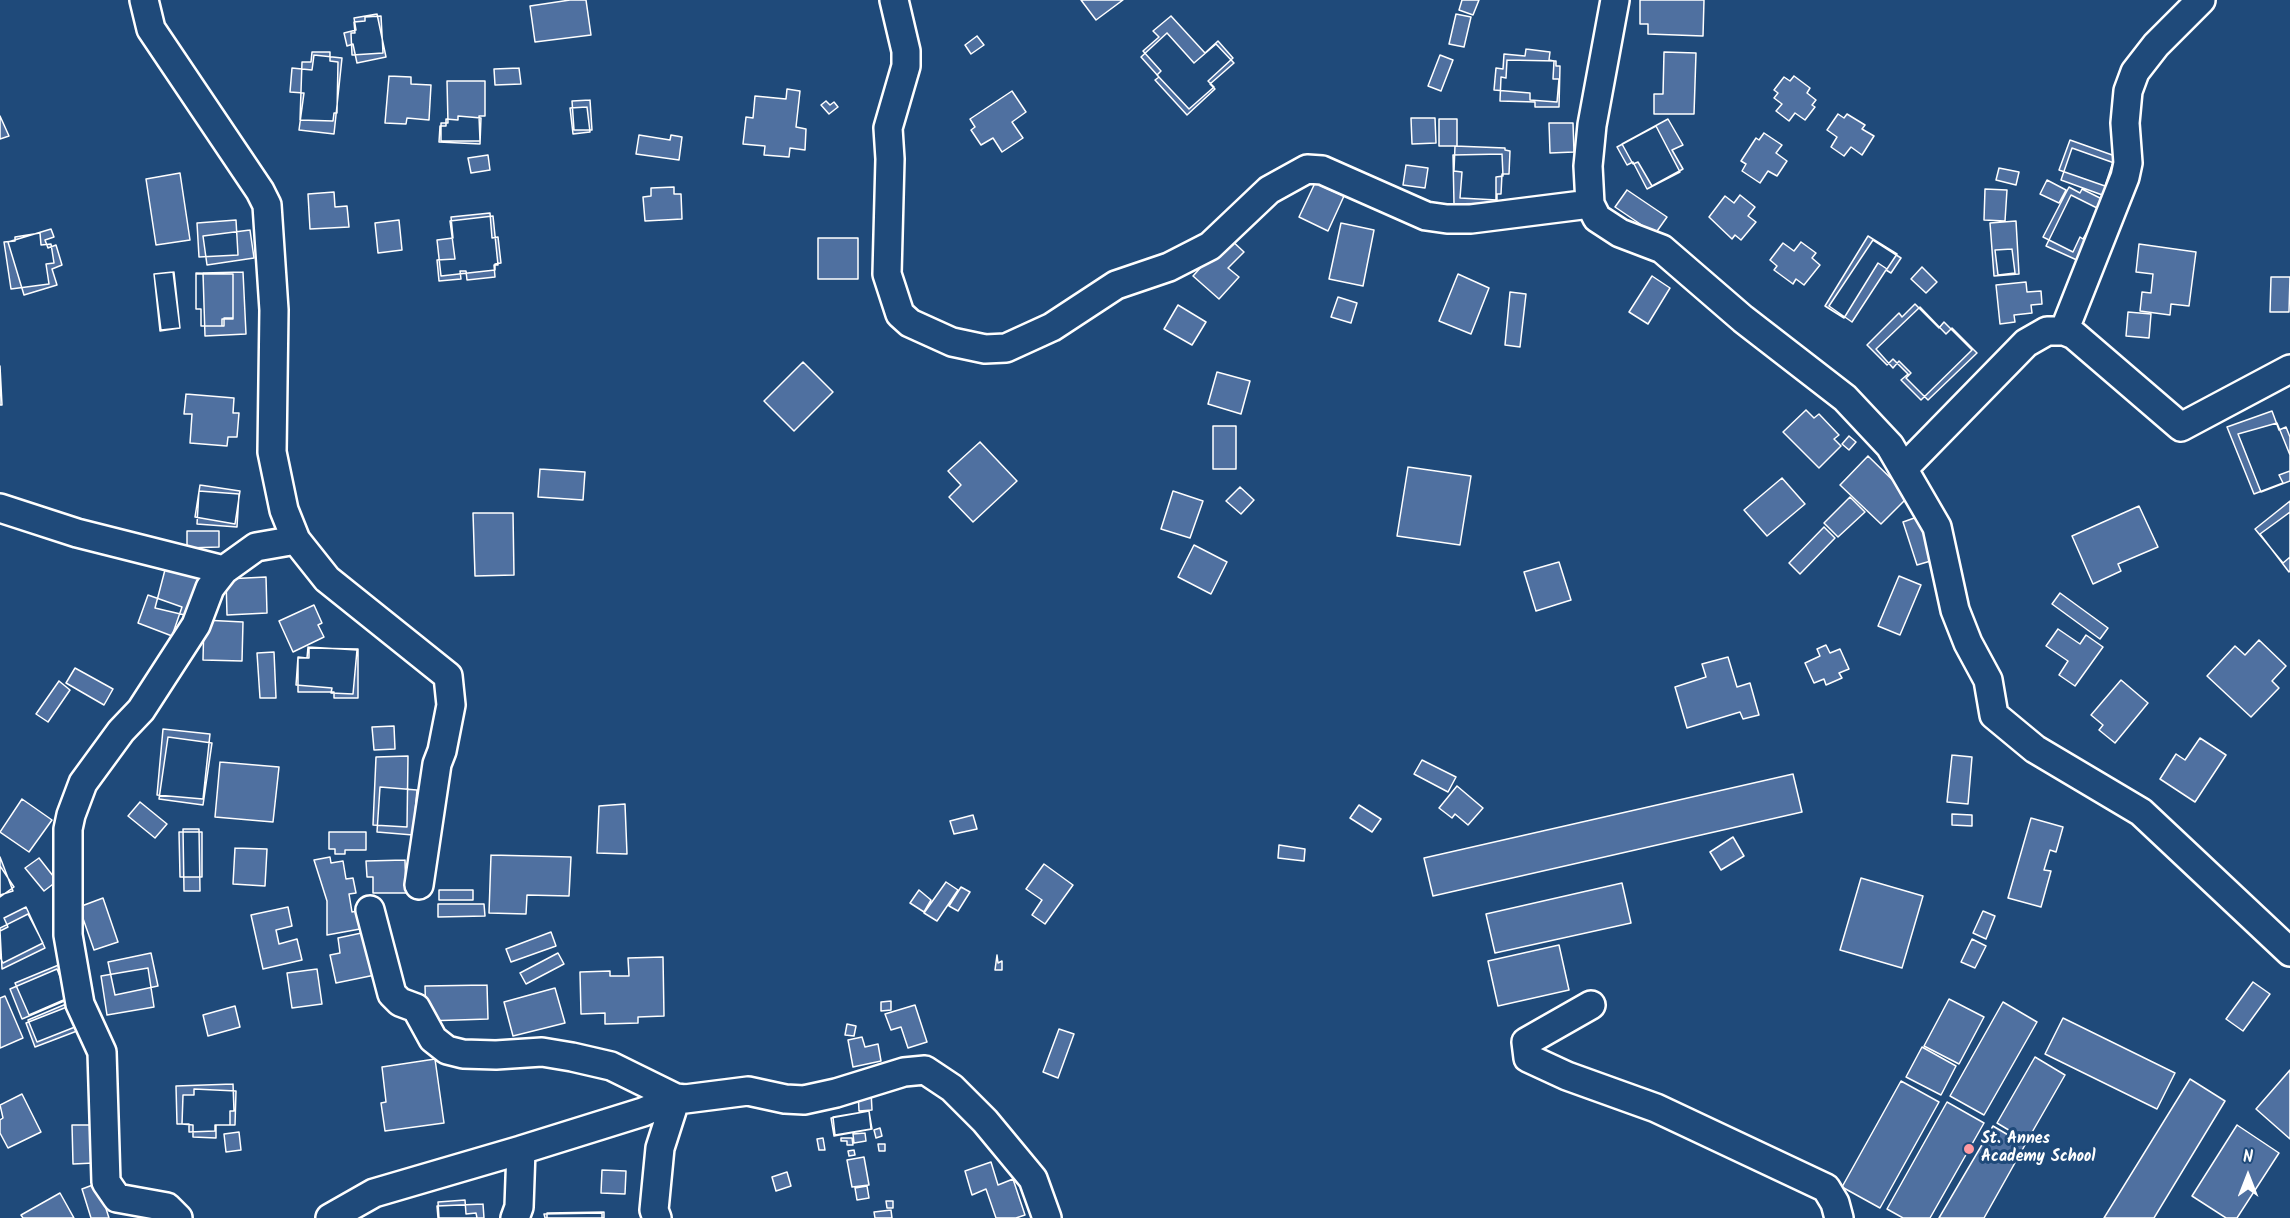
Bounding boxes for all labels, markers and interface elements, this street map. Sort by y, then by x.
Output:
place label: St. Annes Academy School [1981,1130,2096,1168]
marker: St. Annes Academy School [1962,1142,1976,1156]
text: N [2243,1145,2253,1170]
north arrow [2218,1146,2278,1206]

